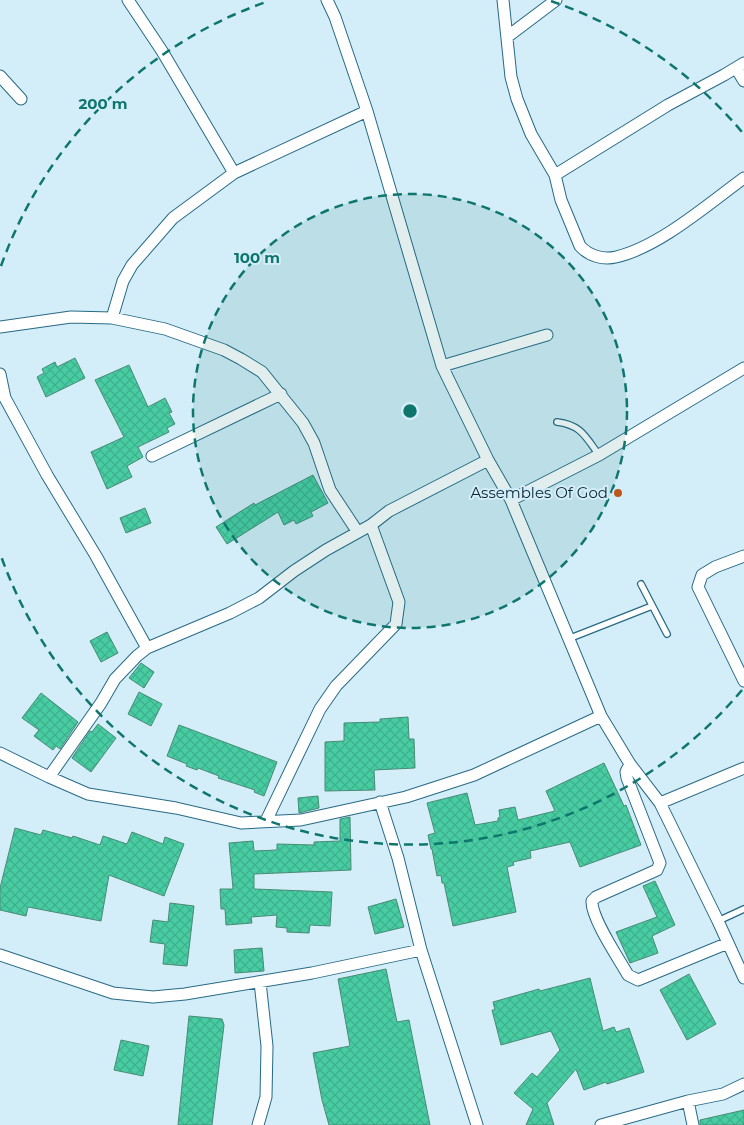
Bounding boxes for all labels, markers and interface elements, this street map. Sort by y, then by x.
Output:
text: 200 m [78,94,128,113]
text: 100 m [234,248,280,267]
centre of rings [401,402,419,420]
place label: Assembles Of God [470,483,608,502]
marker: Assembles Of God [612,487,624,499]

